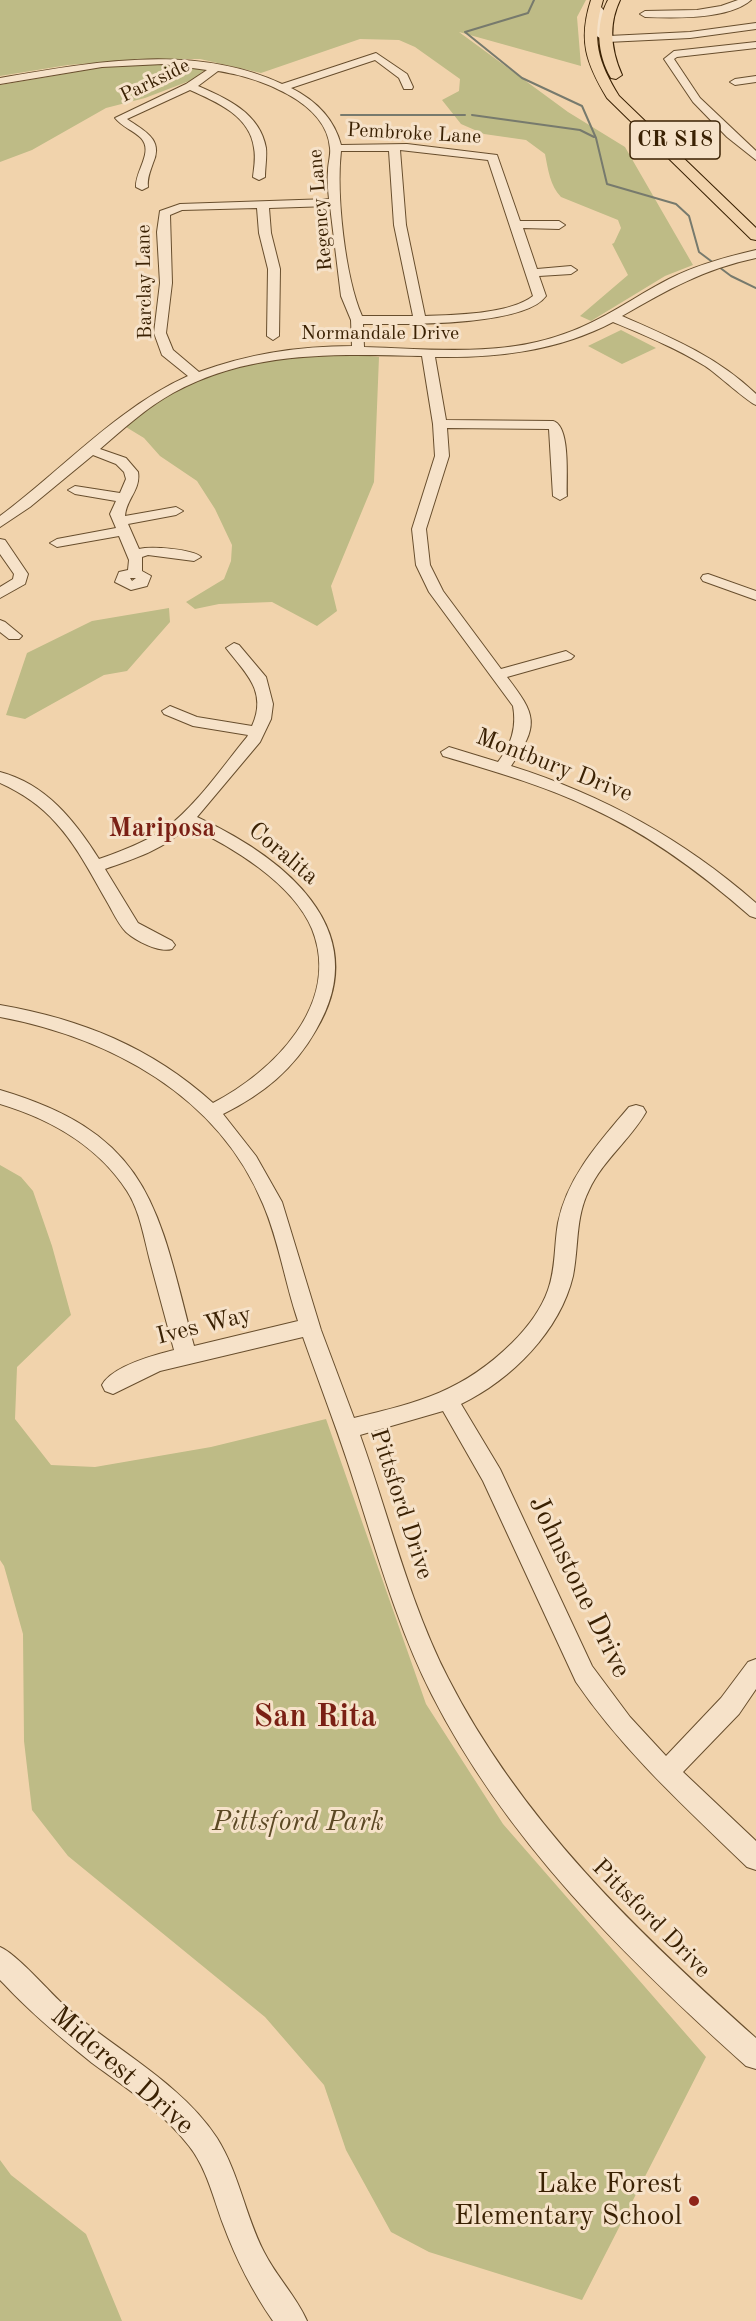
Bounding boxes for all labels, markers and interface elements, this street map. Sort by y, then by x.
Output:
street label: Parkside [116,54,194,108]
street label: Pembroke Lane [346,118,482,150]
road number: CR S18 [630,121,720,159]
street label: Regency Lane [304,148,338,272]
street label: Barclay Lane [132,224,158,340]
street label: Normandale Drive [301,322,459,346]
street label: Montbury Drive [472,723,636,809]
district label: Mariposa [109,813,215,845]
street label: Coralita [242,816,324,892]
street label: Ives Way [153,1300,255,1352]
street label: Pittsford Drive [363,1425,439,1583]
street label: Johnstone Drive [520,1491,638,1683]
district label: San Rita [253,1699,377,1737]
park label: Pittsford Park [212,1806,384,1840]
street label: Pittsford Drive [585,1853,717,1985]
street label: Midcrest Drive [43,2000,201,2142]
place label: Lake Forest Elementary School [454,2168,682,2234]
marker: Lake Forest Elementary School [687,2194,701,2208]

